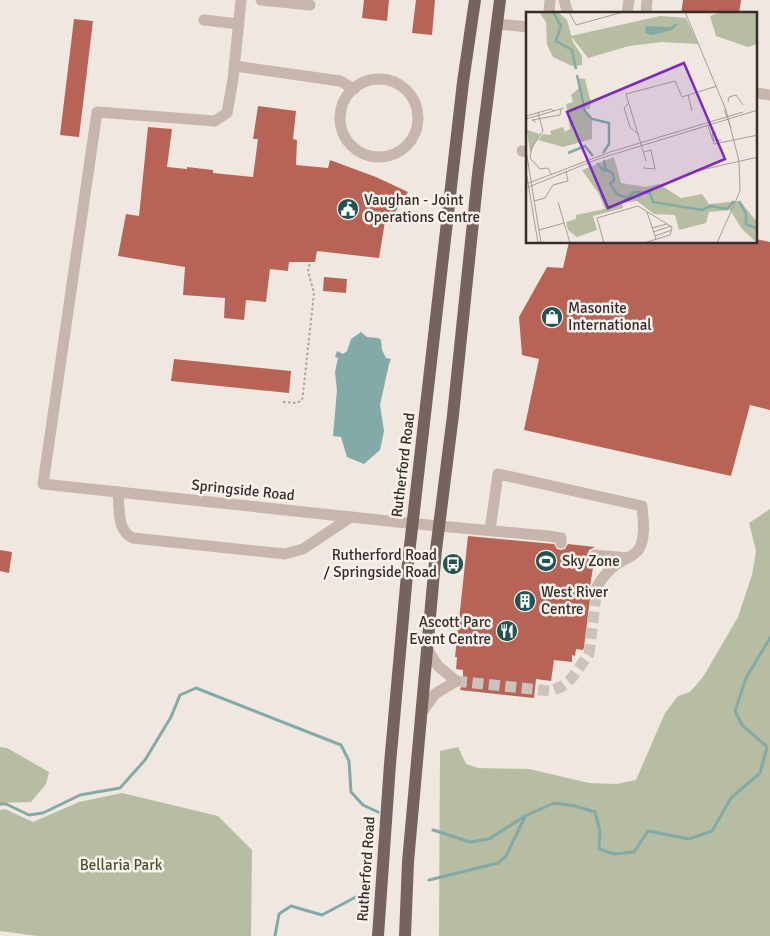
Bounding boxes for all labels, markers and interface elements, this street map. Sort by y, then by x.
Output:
inset map [526,12,758,244]
place label: Vaughan - Joint Operations Centre [364,191,480,226]
public building icon: Vaughan - Joint Operations Centre [336,197,360,221]
place label: Masonite International [568,299,652,334]
shop icon: Masonite International [540,305,564,329]
street label: Rutherford Road [388,412,418,518]
street label: Springside Road [190,476,296,504]
place label: Rutherford Road / Springside Road [324,546,437,581]
sports icon: Sky Zone [534,549,558,573]
bus stop icon: Rutherford Road / Springside Road [441,552,465,576]
place label: Sky Zone [562,552,620,570]
place label: West River Centre [541,583,609,618]
building icon: West River Centre [513,589,537,613]
place label: Ascott Parc Event Centre [409,613,491,648]
restaurant icon: Ascott Parc Event Centre [495,619,519,643]
street label: Rutherford Road [353,816,379,922]
park label: Bellaria Park [80,856,163,874]

